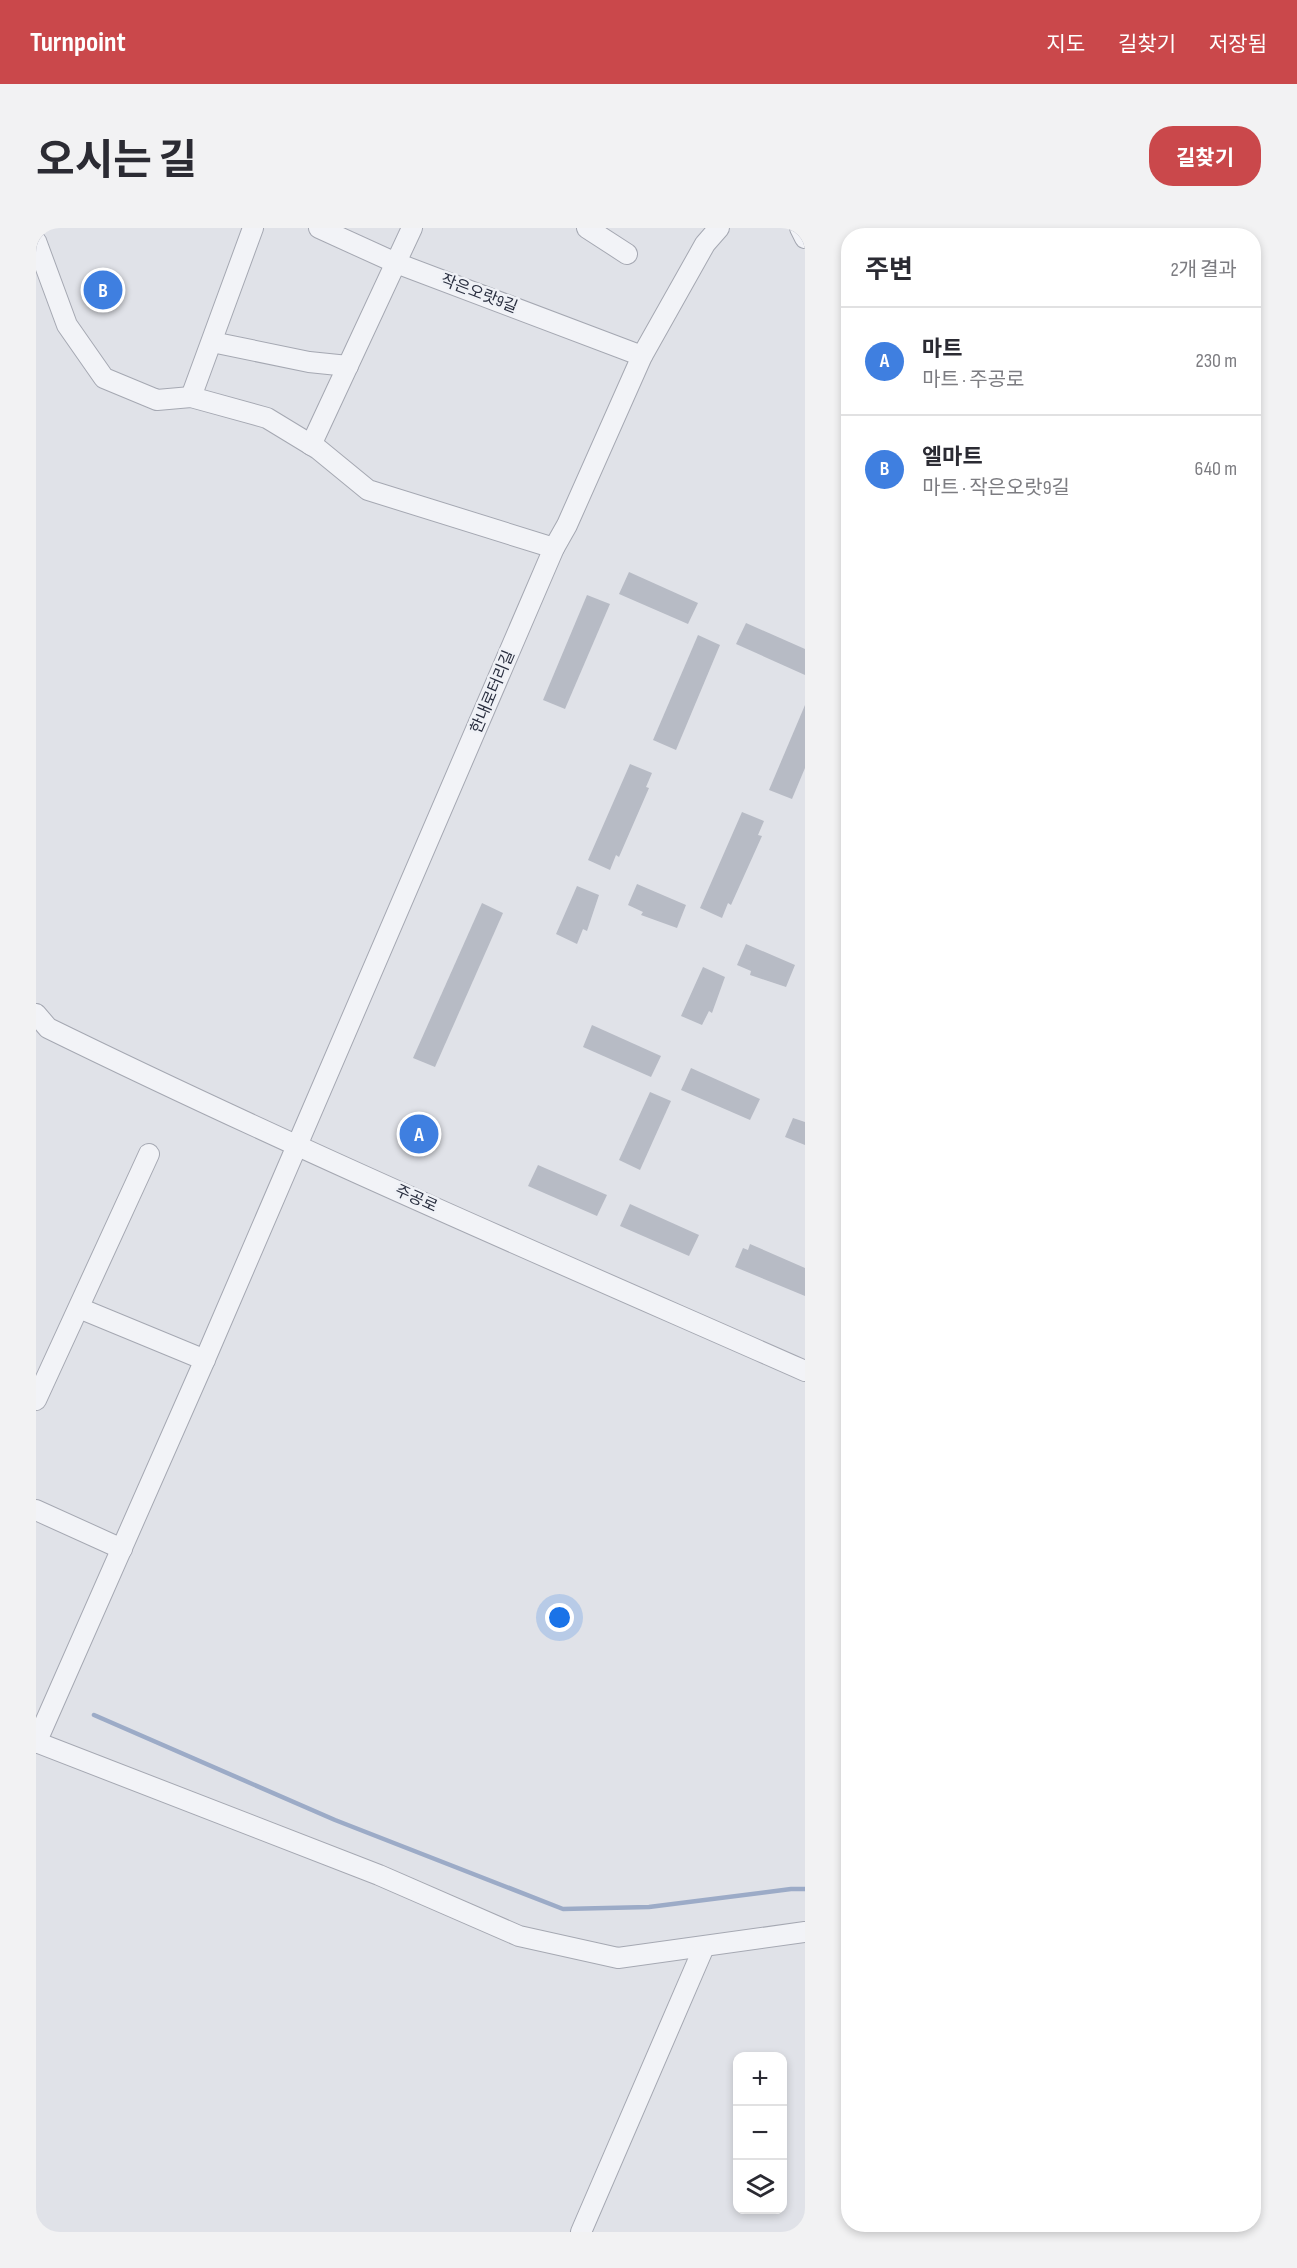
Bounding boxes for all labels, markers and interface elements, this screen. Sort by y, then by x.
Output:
text: Turnpoint [30,26,126,59]
text: 지도 [1046,32,1085,57]
text: 길찾기 [1118,32,1176,57]
text: 저장됨 [1209,32,1267,57]
button: 길찾기 [1149,126,1261,186]
text: 오시는 길 [36,136,197,187]
text: 주변 [865,255,913,286]
text: 2개 결과 [1170,258,1237,282]
pin: B [84,268,122,312]
street label: 작은오랏9길 [438,271,520,317]
text: 마트 [922,336,962,363]
text: A [880,349,889,373]
text: 230 m [1195,349,1237,373]
text: 마트 · 주공로 [922,368,1024,392]
text: 엘마트 [922,444,983,471]
text: B [880,457,889,481]
text: 640 m [1195,457,1237,481]
text: 마트 · 작은오랏9길 [922,476,1070,500]
street label: 한내로터리길 [467,648,519,736]
pin: A [400,1112,439,1156]
street label: 주공로 [392,1181,440,1217]
your location [545,1603,574,1632]
map controls [733,2052,787,2214]
button: + [733,2052,787,2106]
button: − [733,2106,787,2160]
button: layers [733,2160,787,2214]

